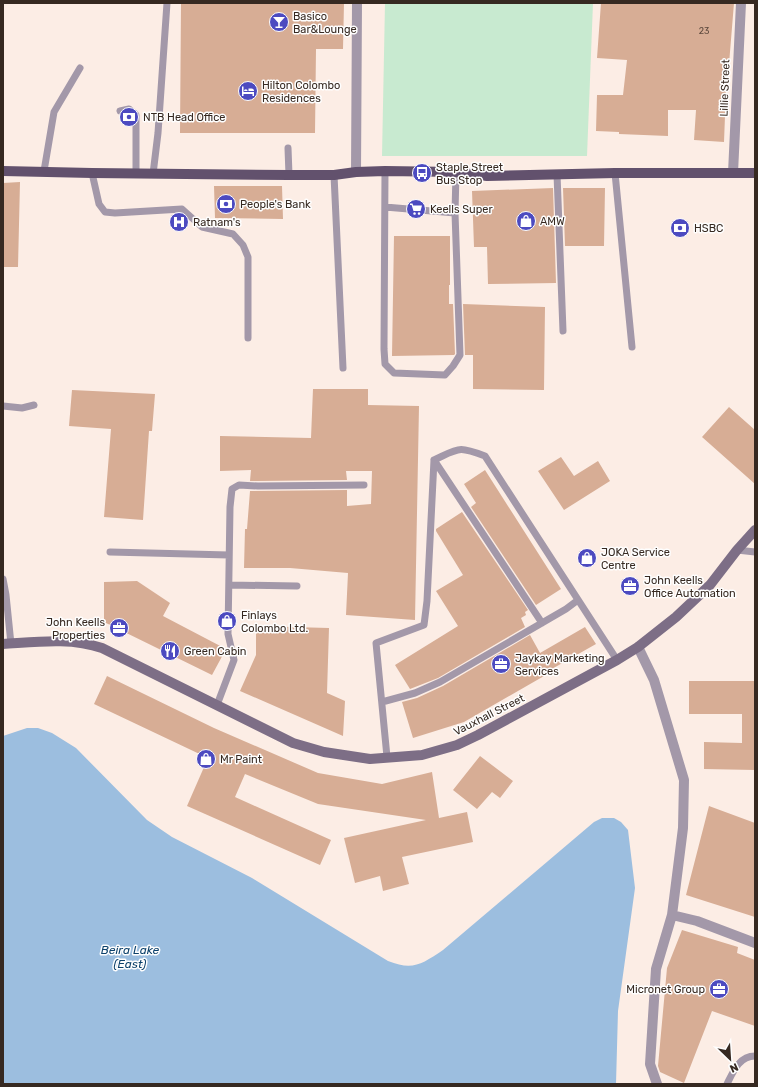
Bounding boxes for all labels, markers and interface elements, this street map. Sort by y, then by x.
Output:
place label: Basico Bar&Lounge [293,10,357,36]
bar icon: Basico Bar&Lounge [268,11,290,33]
house number: 23 [699,26,709,36]
street label: Lillie Street [718,58,733,117]
place label: Hilton Colombo Residences [262,79,340,105]
hotel icon: Hilton Colombo Residences [237,80,259,102]
bank icon: NTB Head Office [118,106,140,128]
place label: NTB Head Office [143,111,225,124]
place label: Staple Street Bus Stop [436,161,504,187]
bus stop icon: Staple Street Bus Stop [411,162,433,184]
bank icon: People's Bank [215,193,237,215]
place label: People's Bank [240,198,311,211]
supermarket icon: Keells Super [405,198,427,220]
place label: Keells Super [430,203,493,216]
shop icon: AMW [515,210,537,232]
hospital icon: Ratnam's [168,211,190,233]
place label: AMW [540,215,565,228]
place label: Ratnam's [193,216,241,229]
bank icon: HSBC [669,217,691,239]
place label: HSBC [694,222,723,235]
place label: JOKA Service Centre [601,546,670,572]
shop icon: JOKA Service Centre [576,547,598,569]
place label: John Keells Office Automation [644,574,736,600]
office icon: John Keells Office Automation [619,575,641,597]
place label: Finlays Colombo Ltd. [241,609,308,635]
shop icon: Finlays Colombo Ltd. [216,610,238,632]
place label: John Keells Properties [46,616,105,642]
office icon: John Keells Properties [108,617,130,639]
restaurant icon: Green Cabin [159,640,181,662]
place label: Green Cabin [184,645,247,658]
place label: Jaykay Marketing Services [515,652,605,678]
office icon: Jaykay Marketing Services [490,653,512,675]
street label: Vauxhall Street [451,691,527,738]
shop icon: Mr Paint [195,748,217,770]
place label: Mr Paint [220,753,263,766]
water label: Beira Lake (East) [101,943,160,971]
office icon: Micronet Group [708,978,730,1000]
place label: Micronet Group [626,983,705,996]
north arrow [710,1039,750,1079]
text: N [728,1060,740,1075]

